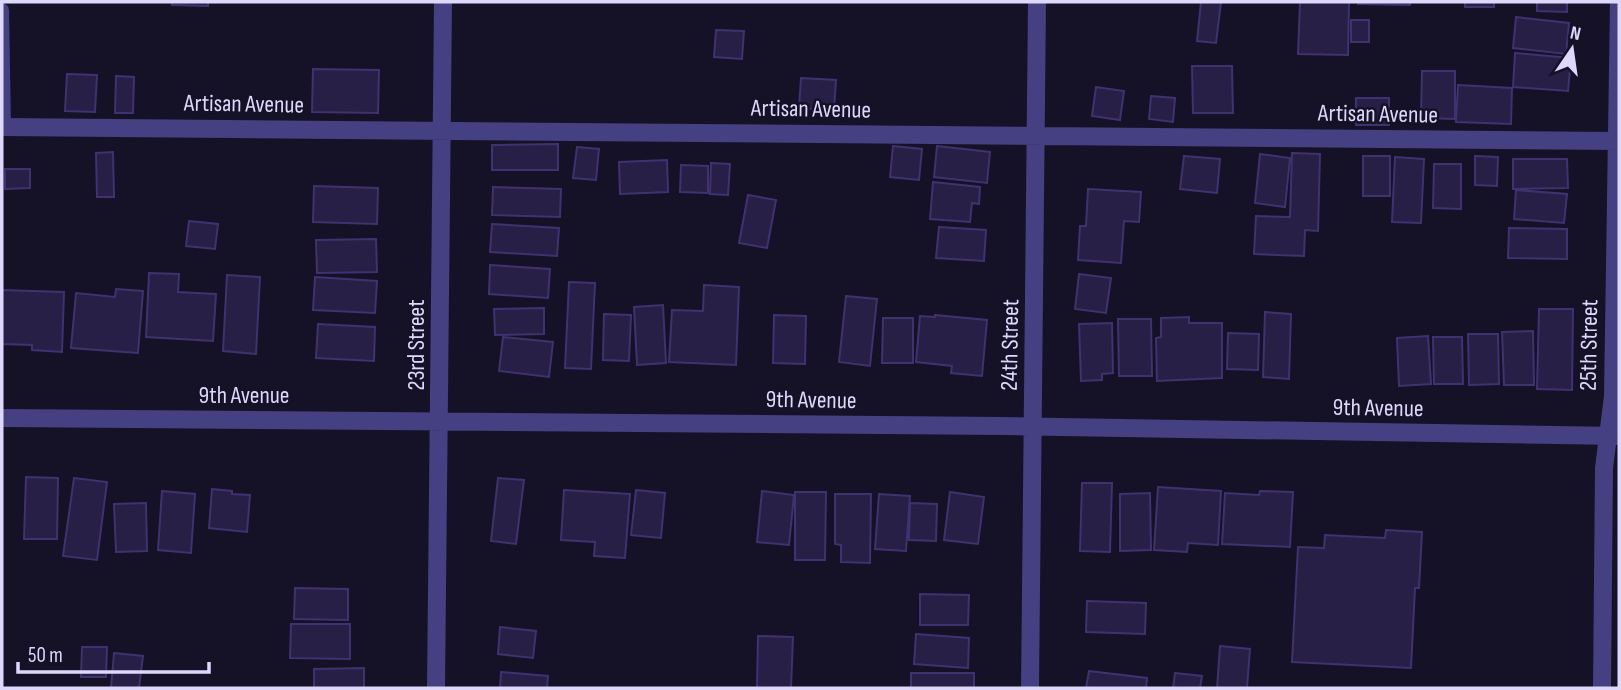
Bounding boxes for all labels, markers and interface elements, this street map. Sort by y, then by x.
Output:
north arrow [1537,14,1607,84]
text: N [1568,22,1583,46]
street label: Artisan Avenue [183,88,304,120]
street label: Artisan Avenue [750,93,871,125]
street label: Artisan Avenue [1317,98,1438,130]
street label: 24th Street [995,299,1025,391]
street label: 25th Street [1574,299,1604,391]
street label: 23rd Street [402,300,431,390]
street label: 9th Avenue [199,381,289,410]
street label: 9th Avenue [765,385,857,415]
street label: 9th Avenue [1332,393,1424,423]
scale bar [18,630,208,674]
text: 50 m [28,643,63,668]

